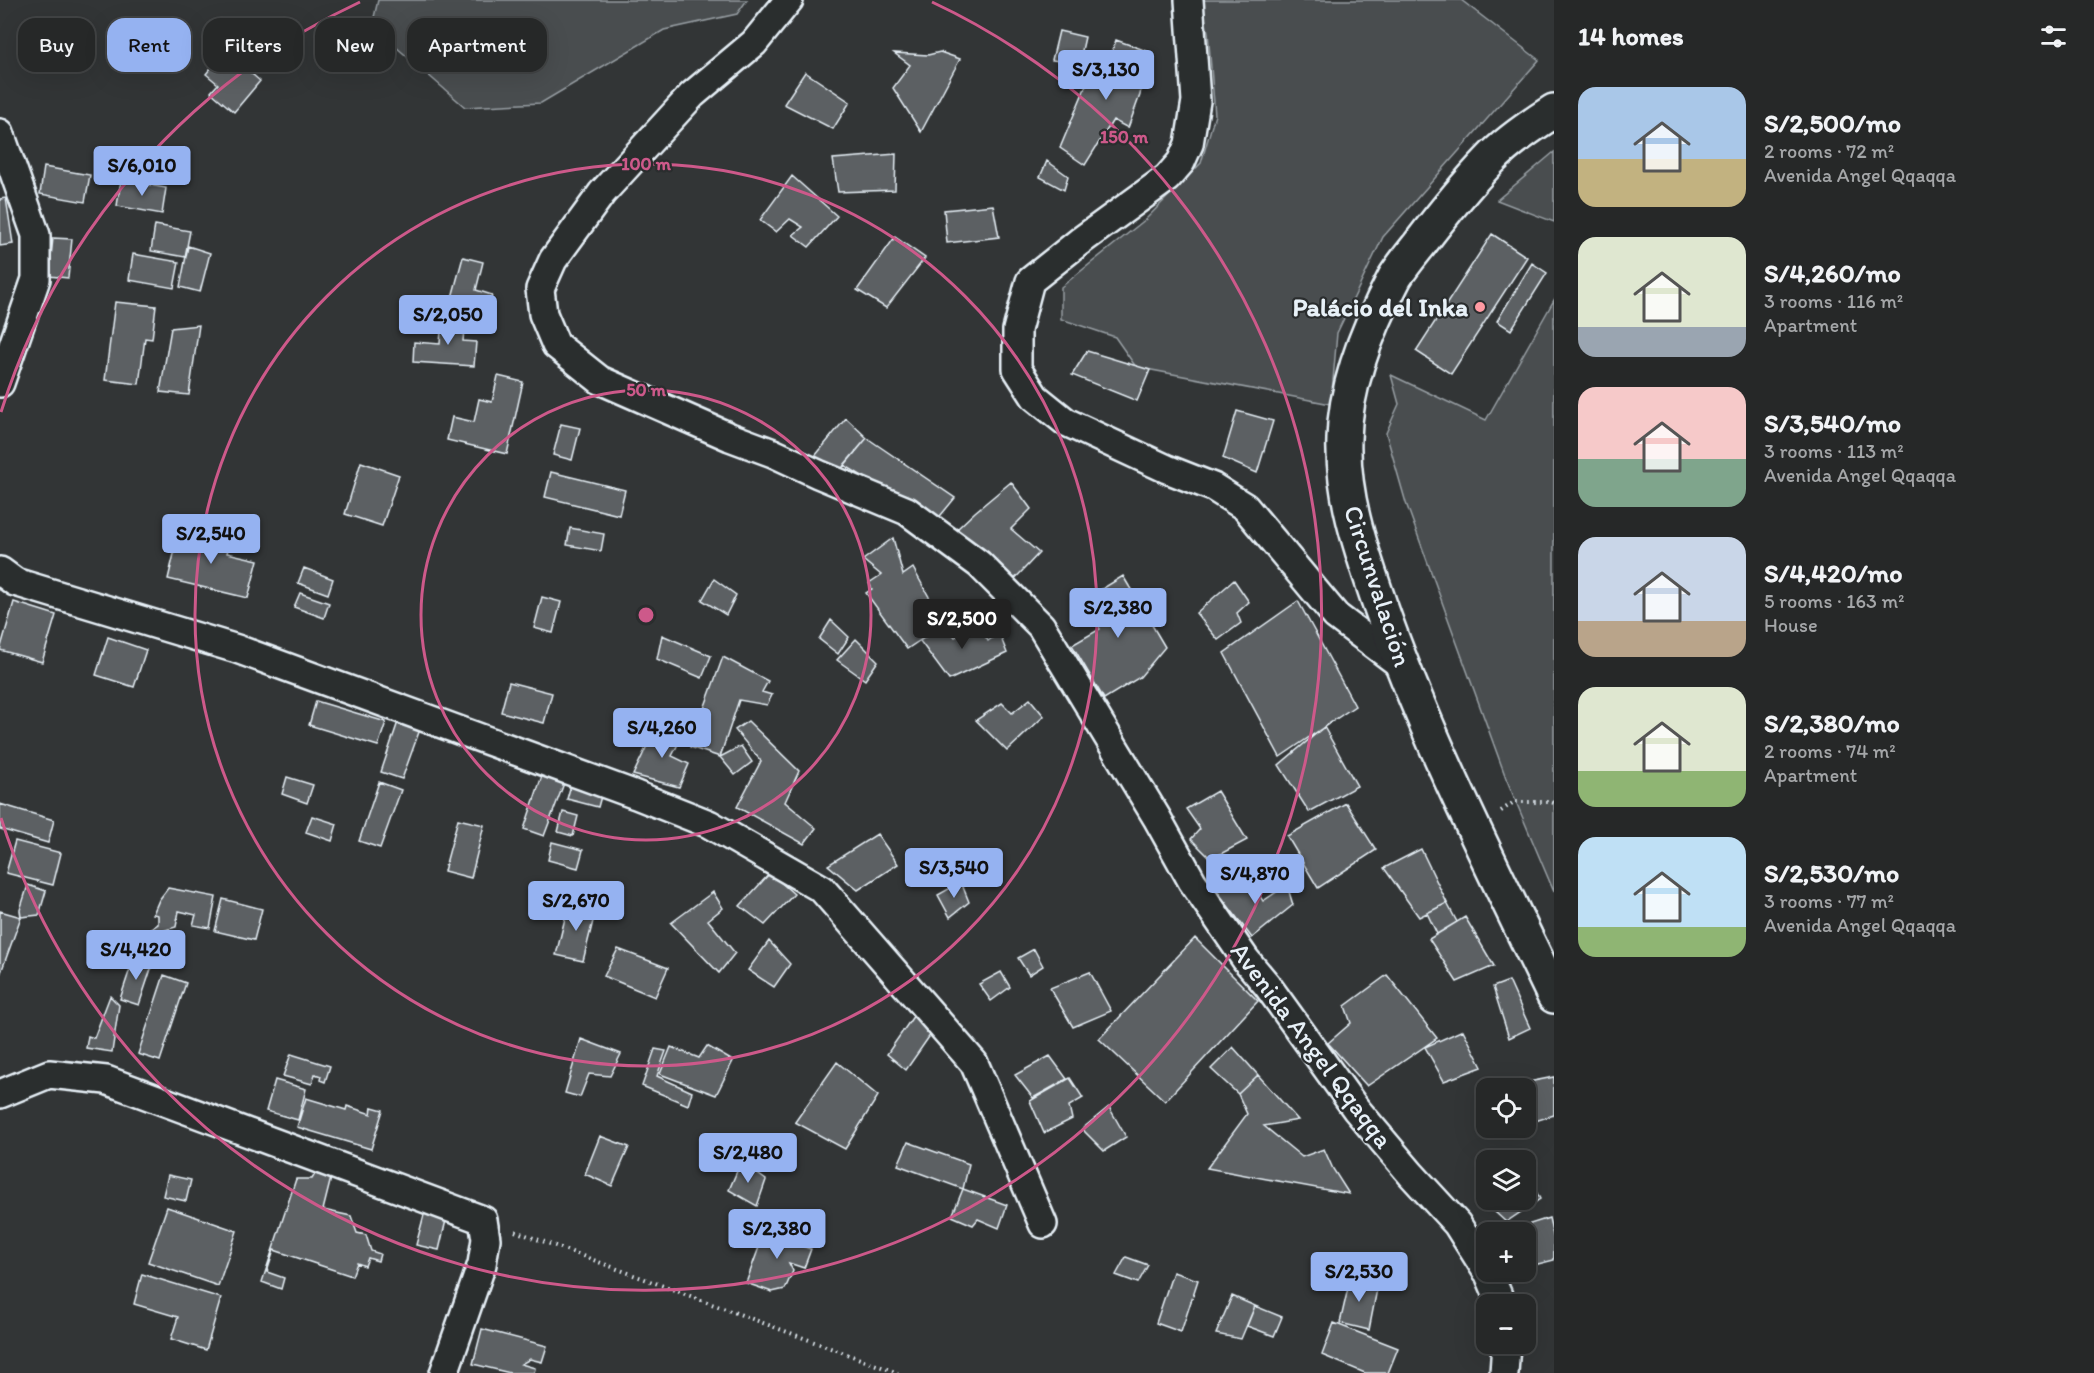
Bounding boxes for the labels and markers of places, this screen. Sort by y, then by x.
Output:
pin: S/3,130 [1051,50,1161,101]
pin: S/6,010 [87,146,197,197]
place label: Palácio del Inka [1292,291,1468,323]
pin: S/2,050 [393,295,503,346]
marker: Palácio del Inka [1473,300,1487,314]
pin: S/2,540 [156,514,266,565]
pin: S/2,380 [1063,588,1173,639]
pin: S/2,500 [907,599,1017,650]
centre of rings [636,605,656,625]
pin: S/4,260 [607,708,717,759]
pin: S/3,540 [899,848,1009,899]
pin: S/4,870 [1200,854,1310,905]
pin: S/2,670 [521,881,631,932]
pin: S/4,420 [81,930,191,981]
pin: S/2,480 [693,1133,803,1184]
pin: S/2,380 [722,1209,832,1260]
pin: S/2,530 [1304,1252,1414,1303]

